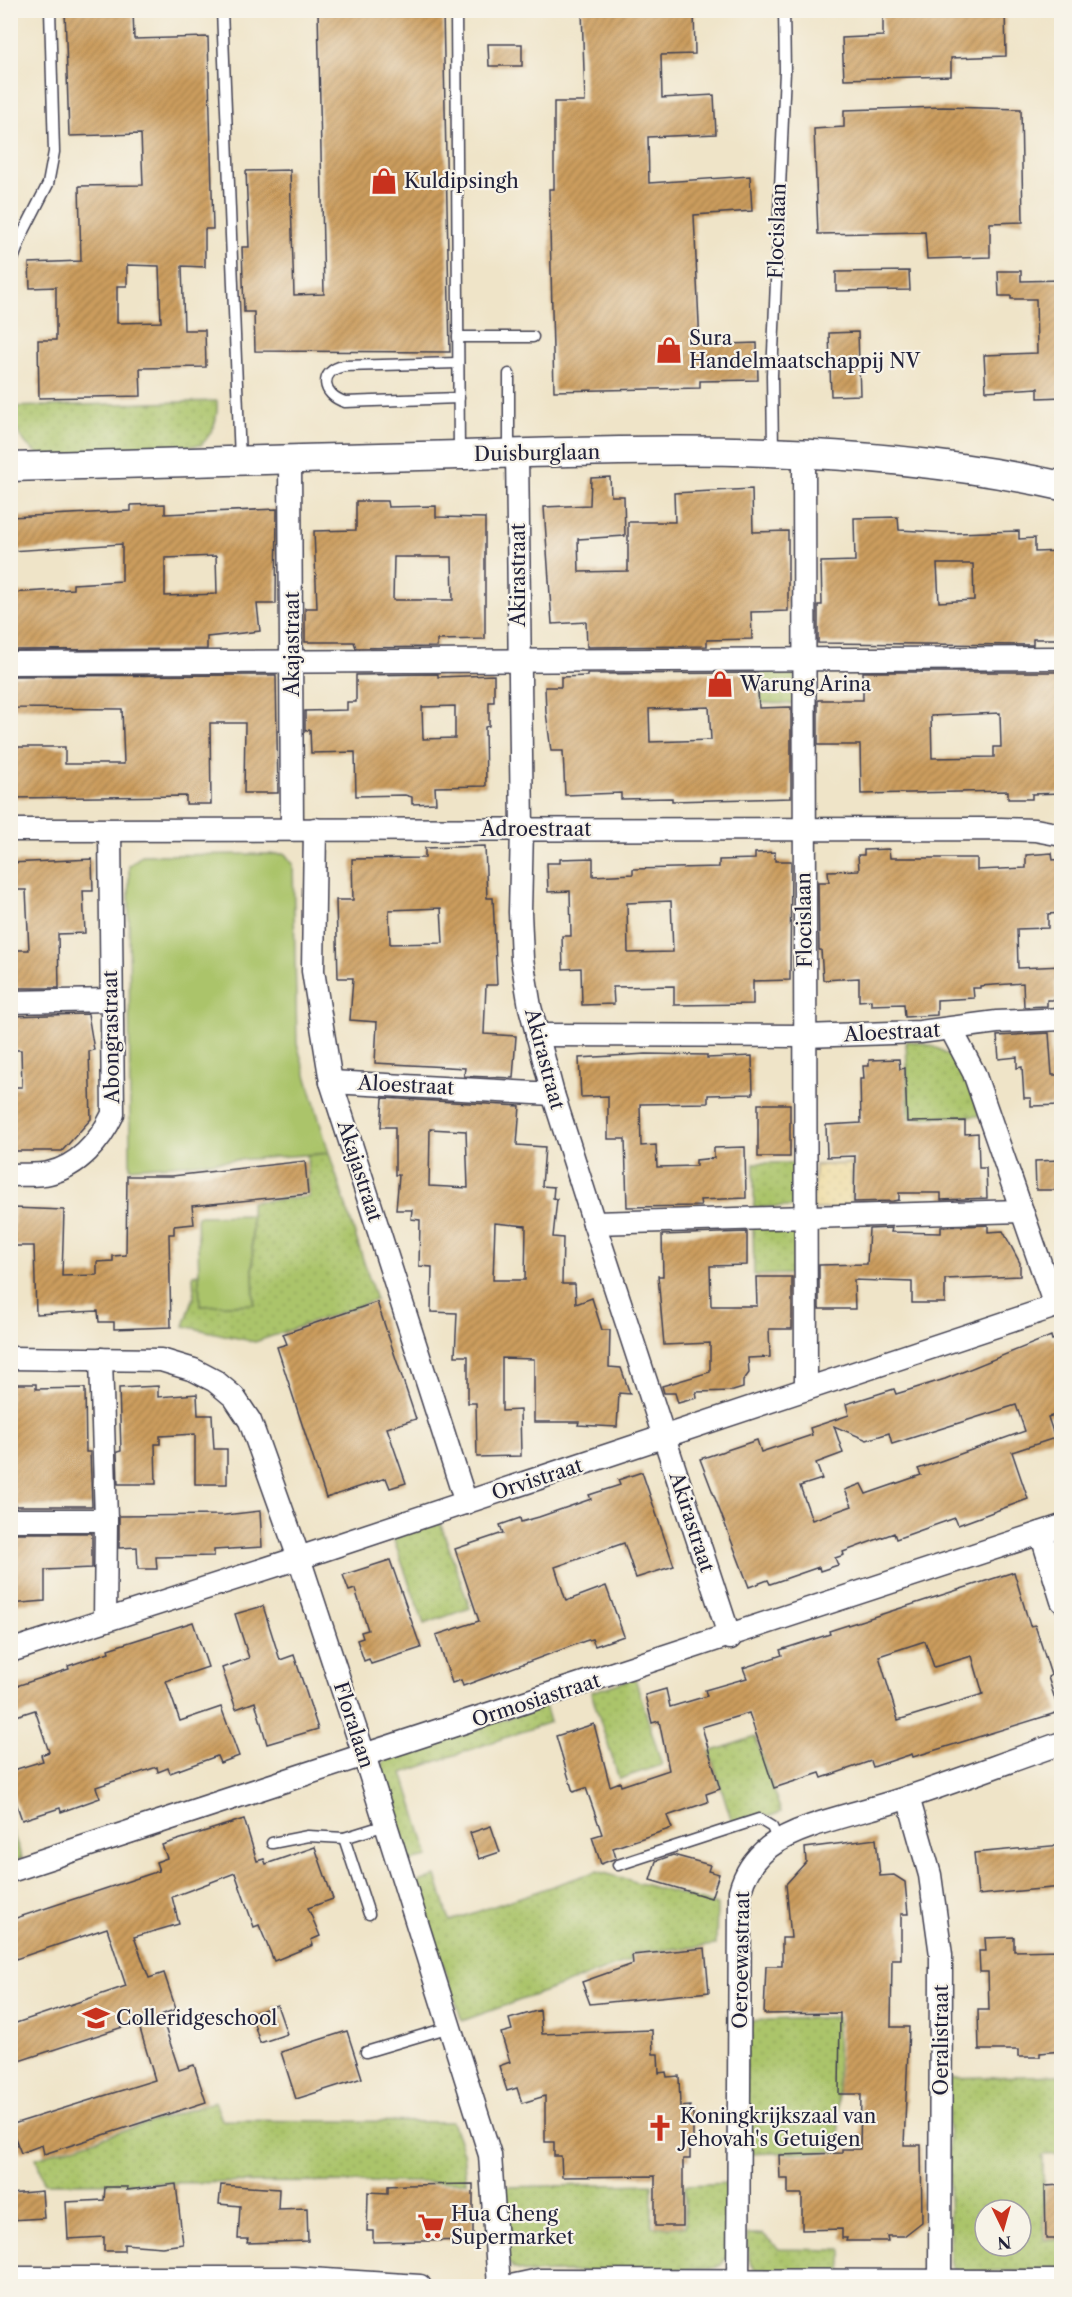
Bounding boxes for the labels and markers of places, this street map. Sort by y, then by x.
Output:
shop icon: Kuldipsingh [369,166,399,196]
place label: Kuldipsingh [404,169,519,193]
place label: Sura Handelmaatschappij NV [689,326,921,373]
shop icon: Sura Handelmaatschappij NV [654,335,684,365]
shop icon: Warung Arina [705,669,735,699]
place label: Warung Arina [739,672,872,696]
school or university icon: Colleridgeschool [81,2003,111,2033]
place label: Colleridgeschool [116,2006,277,2030]
place label: Koningkrijkszaal van Jehovah's Getuigen [677,2104,877,2151]
church icon: Koningkrijkszaal van Jehovah's Getuigen [645,2113,675,2143]
place label: Hua Cheng Supermarket [451,2202,574,2249]
supermarket icon: Hua Cheng Supermarket [416,2211,446,2241]

